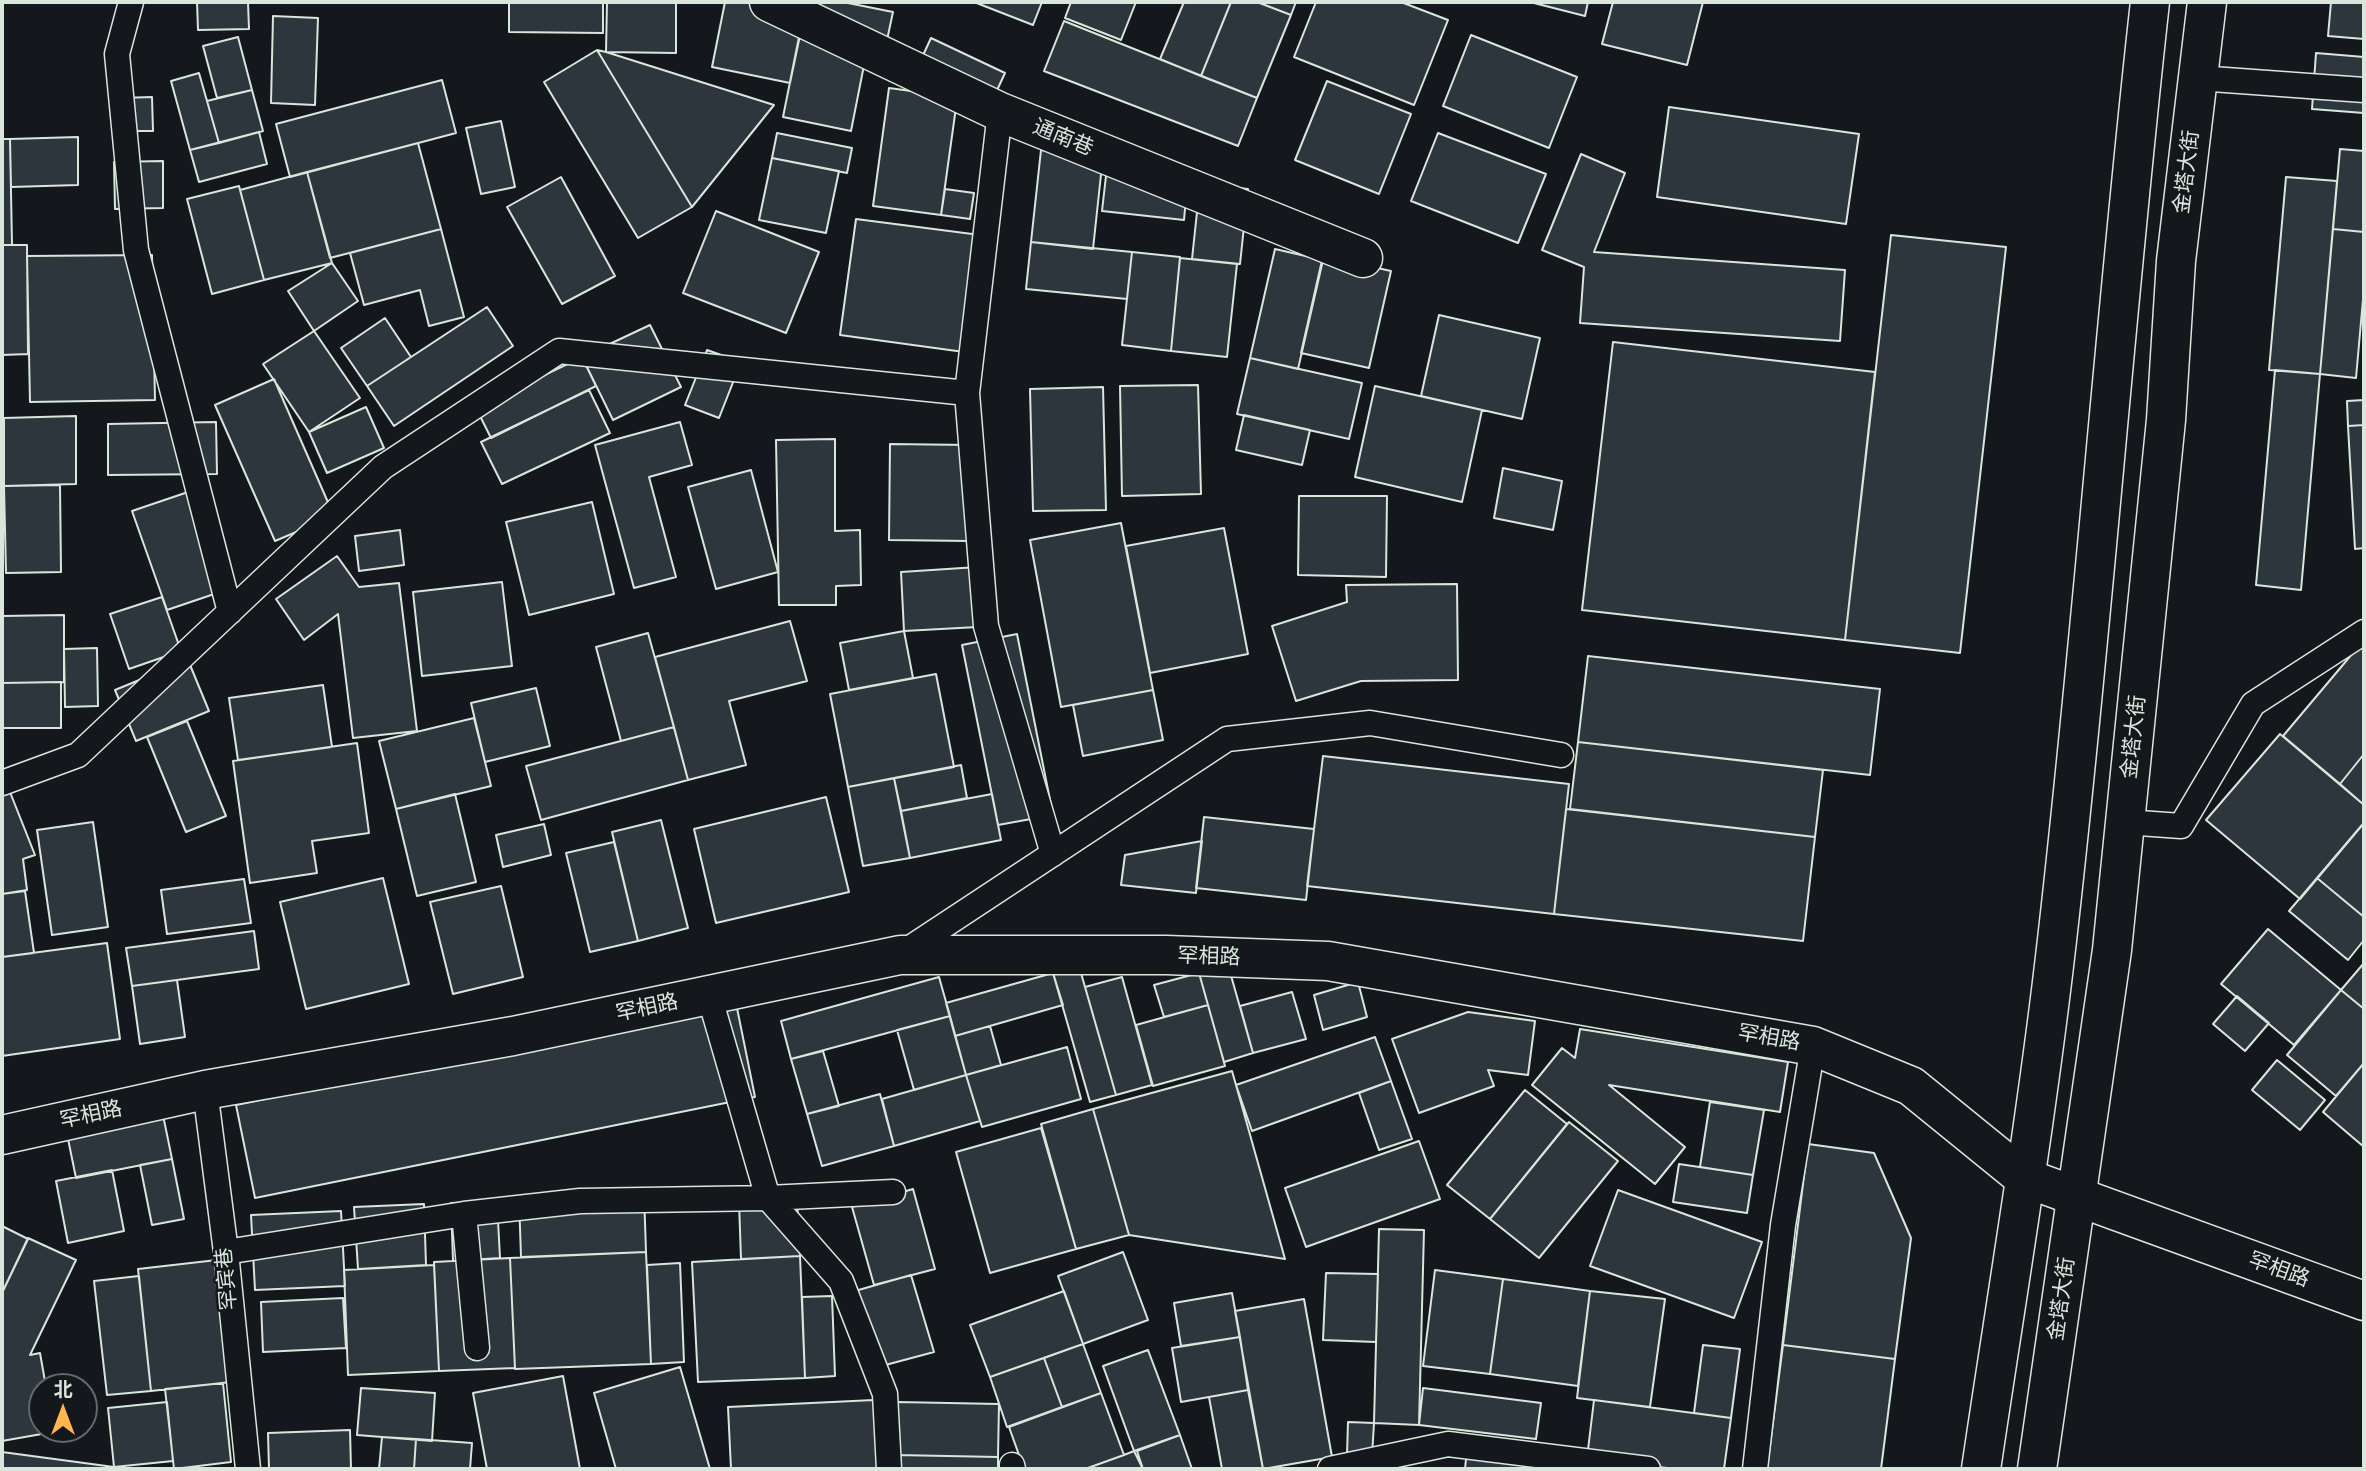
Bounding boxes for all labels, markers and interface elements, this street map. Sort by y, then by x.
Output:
street label: 通南巷 [1029,115,1097,161]
street label: 金塔大街 [2169,129,2205,215]
street label: 金塔大街 [2117,694,2151,780]
street label: 罕相路 [1177,943,1241,971]
street label: 罕相路 [614,989,680,1027]
street label: 罕相路 [1736,1020,1802,1056]
street label: 罕相路 [58,1096,124,1134]
street label: 罕宾巷 [212,1247,242,1311]
street label: 罕相路 [2245,1247,2313,1293]
street label: 金塔大街 [2044,1256,2080,1342]
north arrow [28,1373,98,1443]
text: 北 [53,1376,73,1402]

